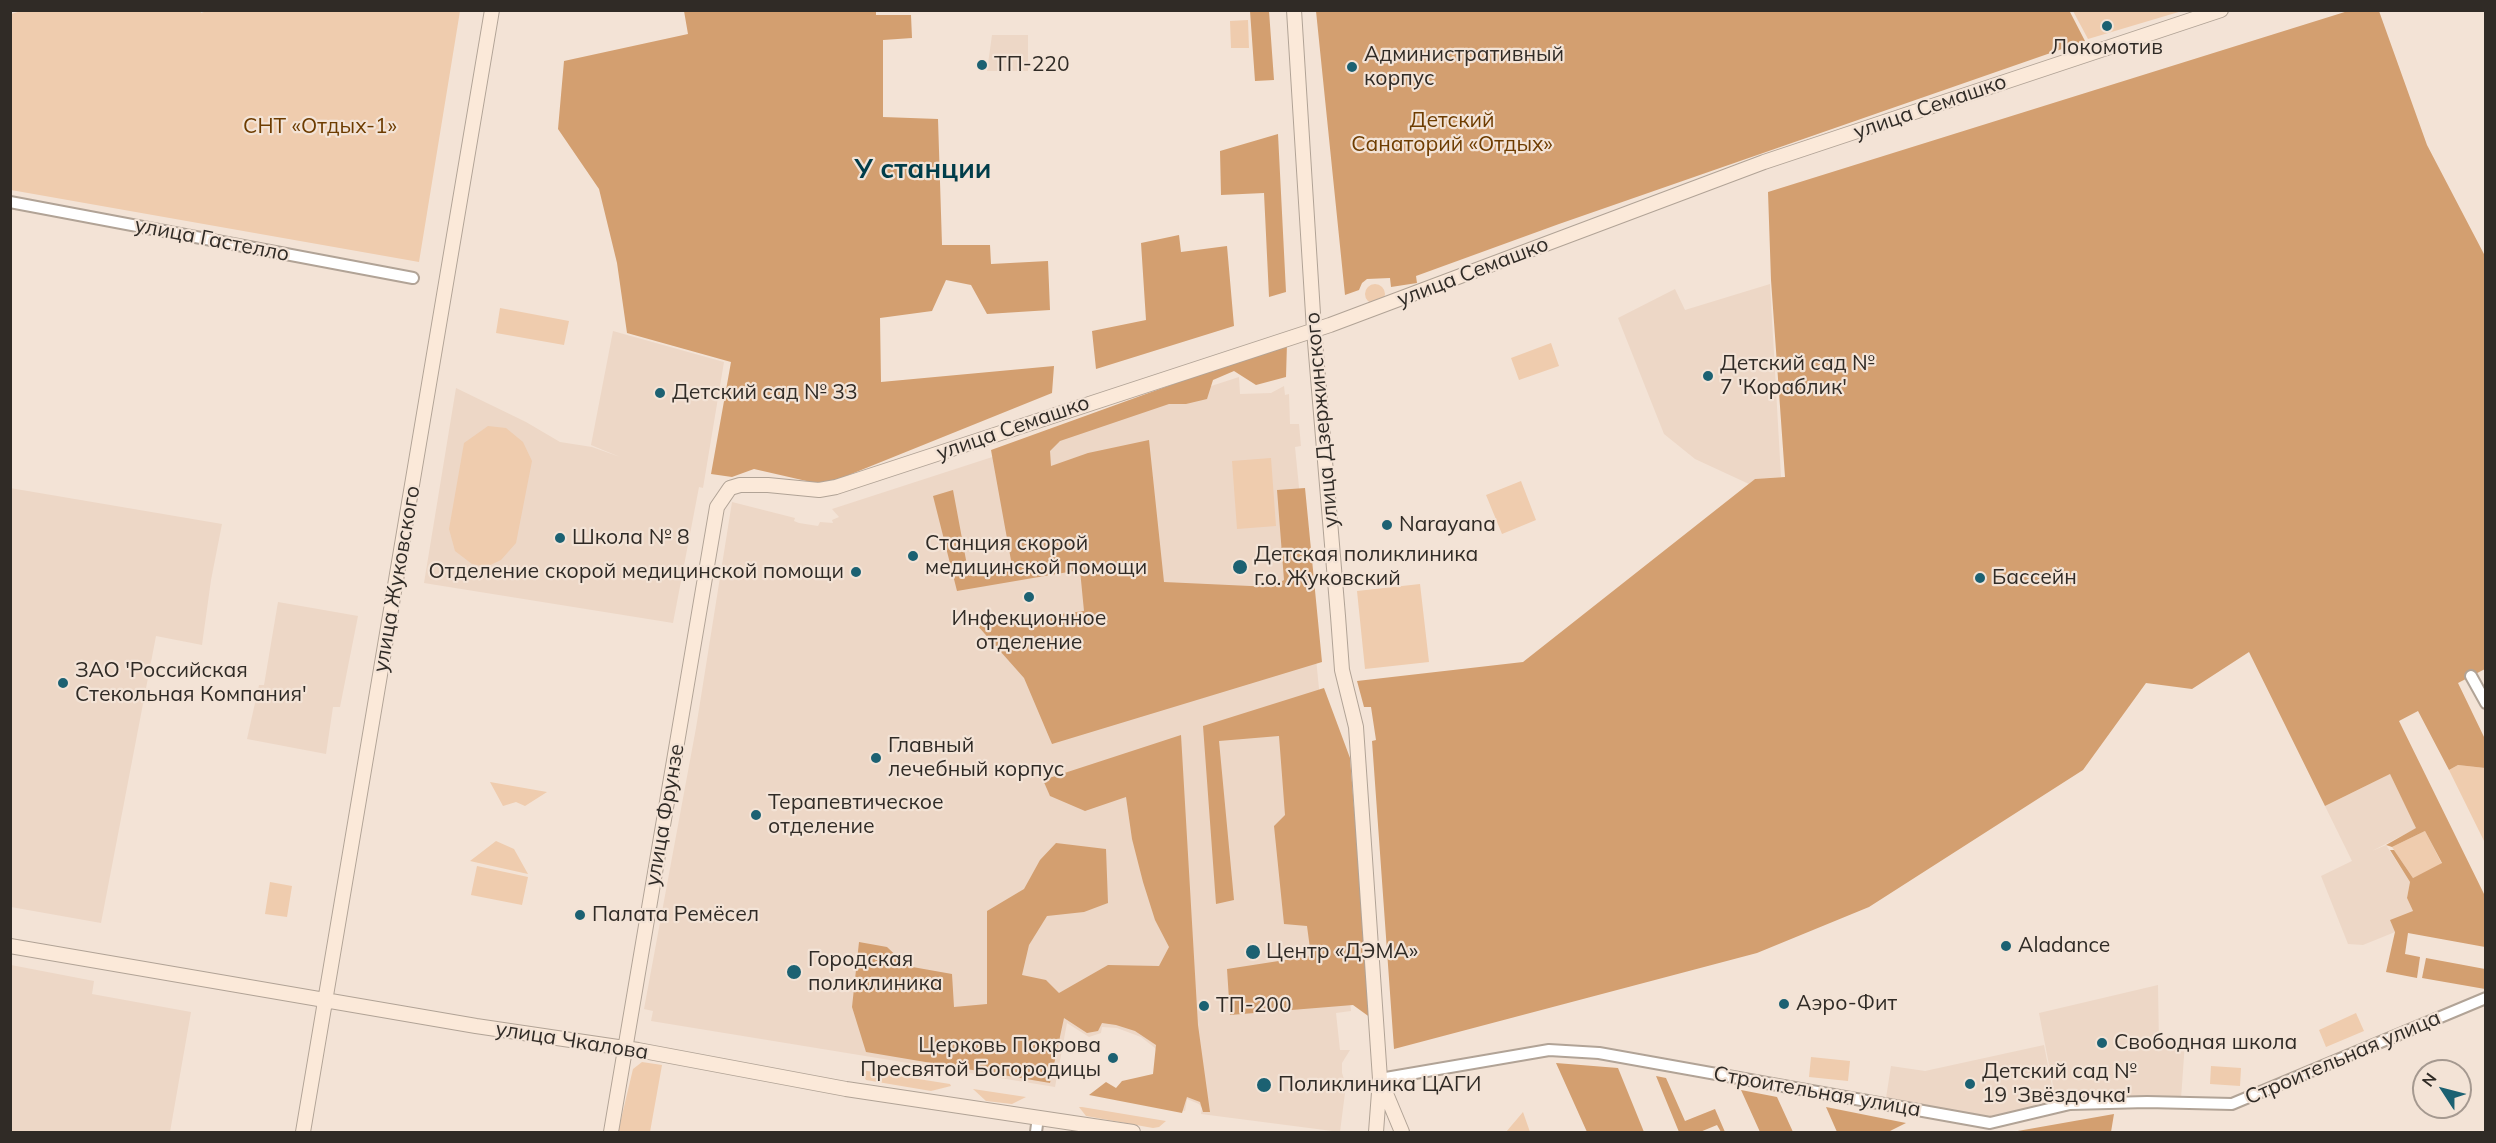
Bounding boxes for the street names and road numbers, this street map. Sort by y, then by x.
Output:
street label: улица Семашко [1850,69,2010,145]
street label: улица Гастелло [133,213,291,267]
street label: улица Семашко [1394,232,1552,312]
street label: улица Дзержинского [1300,311,1344,529]
street label: улица Семашко [933,390,1093,466]
street label: улица Жуковского [368,484,426,674]
street label: улица Фрунзе [640,742,690,888]
street label: Строительная улица [2241,1005,2445,1111]
street label: улица Чкалова [494,1016,650,1066]
street label: Строительная улица [1711,1061,1923,1123]

